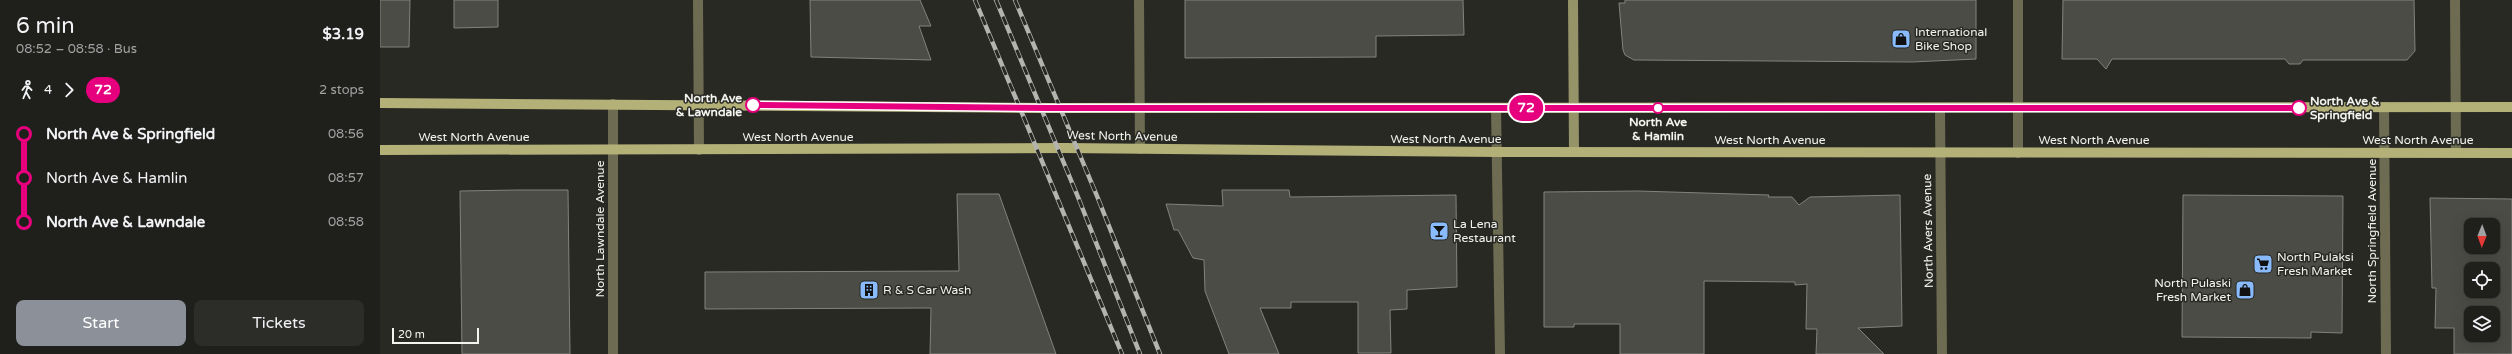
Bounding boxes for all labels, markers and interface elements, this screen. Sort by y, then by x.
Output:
text: 6 min [16,13,75,39]
text: $3.19 [323,25,364,43]
place label: International Bike Shop [1915,25,1987,53]
shop icon: International Bike Shop [1890,28,1912,50]
text: 08:52 – 08:58 · Bus [16,41,137,57]
icon: walk [16,79,38,101]
icon: forward [58,79,80,101]
text: 72 [94,81,112,98]
text: 4 [44,82,52,98]
text: 2 stops [319,82,364,98]
place label: North Ave & Lawndale [676,91,742,119]
place label: North Ave & Springfield [2310,94,2380,123]
line badge: 72 [1508,95,1544,121]
marker: North Ave & Lawndale [745,97,761,113]
text: 72 [1517,99,1535,116]
marker: North Ave & Springfield [2291,100,2307,116]
marker: North Ave & Hamlin [1652,102,1664,114]
place label: North Ave & Hamlin [1629,115,1687,143]
text: North Ave & Springfield [46,125,215,143]
text: 08:56 [328,126,364,142]
street label: West North Avenue [1066,128,1178,144]
street label: West North Avenue [418,130,530,144]
street label: West North Avenue [742,130,854,144]
street label: West North Avenue [1390,132,1502,146]
street label: West North Avenue [1714,133,1826,147]
street label: West North Avenue [2038,133,2150,147]
street label: West North Avenue [2362,133,2474,147]
street label: North Springfield Avenue [2365,158,2379,303]
street label: North Lawndale Avenue [593,160,607,297]
text: North Ave & Hamlin [46,169,187,187]
text: 08:57 [328,170,364,186]
street label: North Avers Avenue [1920,173,1936,288]
text: North Ave & Lawndale [46,213,205,231]
text: 08:58 [328,214,364,230]
place label: La Lena Restaurant [1453,217,1516,245]
north arrow [2464,218,2500,254]
map controls [2464,218,2500,342]
bar icon: La Lena Restaurant [1428,220,1450,242]
place label: North Pulaksi Fresh Market [2277,250,2354,278]
supermarket icon: North Pulaksi Fresh Market [2252,253,2274,275]
button: locate [2464,262,2500,298]
place label: North Pulaski Fresh Market [2154,276,2231,304]
building icon: R & S Car Wash [858,279,880,301]
shop icon: North Pulaski Fresh Market [2234,279,2256,301]
place label: R & S Car Wash [883,283,971,297]
button: Start [16,300,186,346]
button: Tickets [194,300,364,346]
button: layers [2464,306,2500,342]
scale bar [392,326,479,345]
text: 20 m [398,328,425,341]

